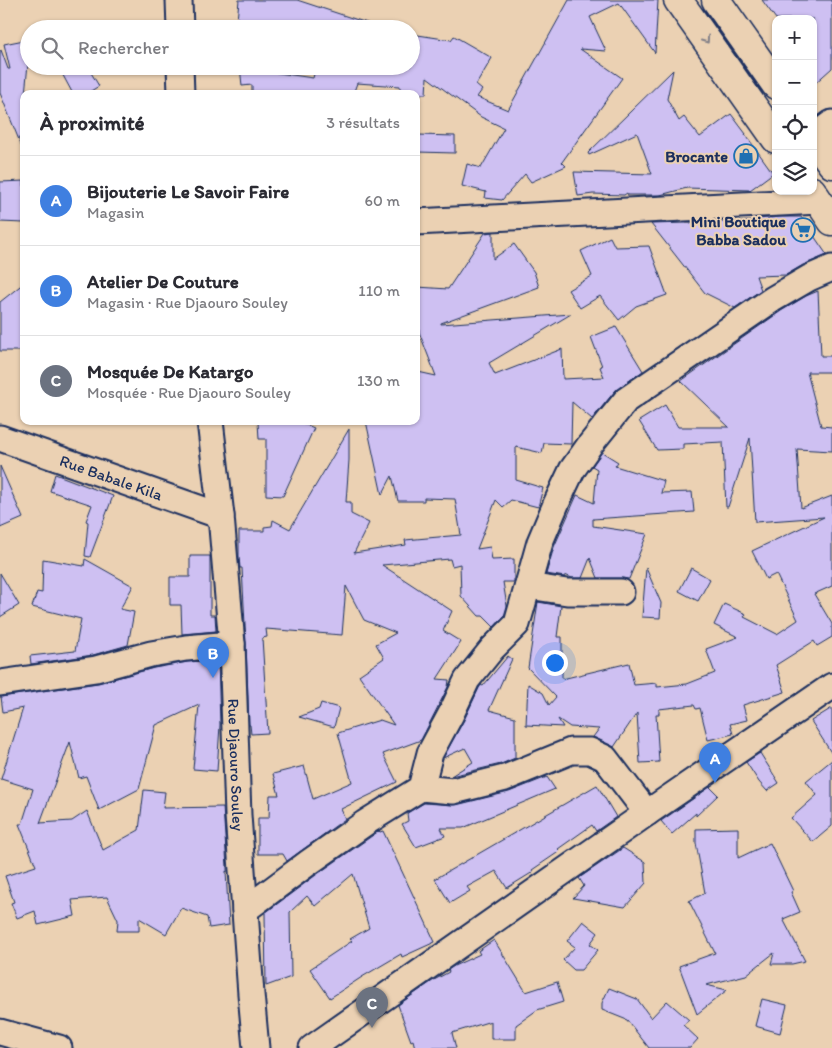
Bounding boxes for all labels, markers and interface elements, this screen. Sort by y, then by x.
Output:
map controls [772,15,817,195]
button: + [772,15,817,60]
search box [20,20,420,75]
icon: search [38,34,66,62]
one-way arrow [700,34,709,44]
text: Rechercher [78,36,169,59]
button: − [772,60,817,105]
button: locate [772,105,817,150]
text: À proximité [40,110,145,135]
text: 3 résultats [326,113,400,132]
shop icon: Brocante [733,143,759,169]
place label: Brocante [665,147,728,166]
button: layers [772,150,817,195]
text: Bijouterie Le Savoir Faire [87,180,289,203]
text: A [51,191,61,210]
text: 60 m [365,191,400,210]
text: Magasin [87,203,144,222]
place label: Mini Boutique Babba Sadou [691,212,786,249]
supermarket icon: Mini Boutique Babba Sadou [790,217,816,243]
text: Atelier De Couture [87,270,239,293]
text: B [51,281,61,300]
text: 110 m [358,281,400,300]
text: Magasin · Rue Djaouro Souley [87,293,288,312]
text: Mosquée De Katargo [87,360,254,383]
text: C [51,371,61,390]
text: 130 m [357,371,400,390]
text: Mosquée · Rue Djaouro Souley [87,383,291,402]
street label: Rue Babale Kila [57,451,166,505]
pin: B [197,637,229,678]
your location [542,650,568,676]
street label: Rue Djaouro Souley [224,698,248,832]
pin: A [699,742,731,783]
pin: C [356,987,388,1028]

